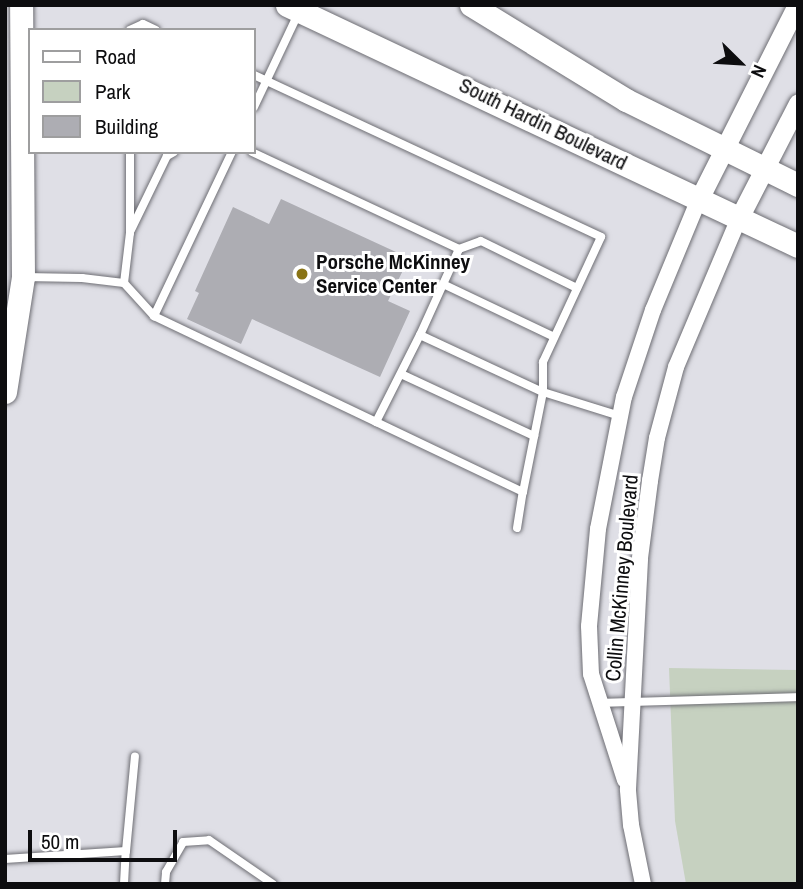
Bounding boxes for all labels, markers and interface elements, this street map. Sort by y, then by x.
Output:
legend [28,28,256,154]
north arrow [705,28,775,98]
text: Road [95,42,136,71]
text: N [745,61,773,82]
street label: South Hardin Boulevard [455,72,631,176]
text: Park [95,77,130,106]
text: Building [95,112,158,141]
place label: Porsche McKinney Service Center [316,249,470,299]
marker: Porsche McKinney Service Center [294,266,310,282]
street label: Collin McKinney Boulevard [600,473,644,683]
scale bar [32,816,180,860]
text: 50 m [41,827,79,856]

